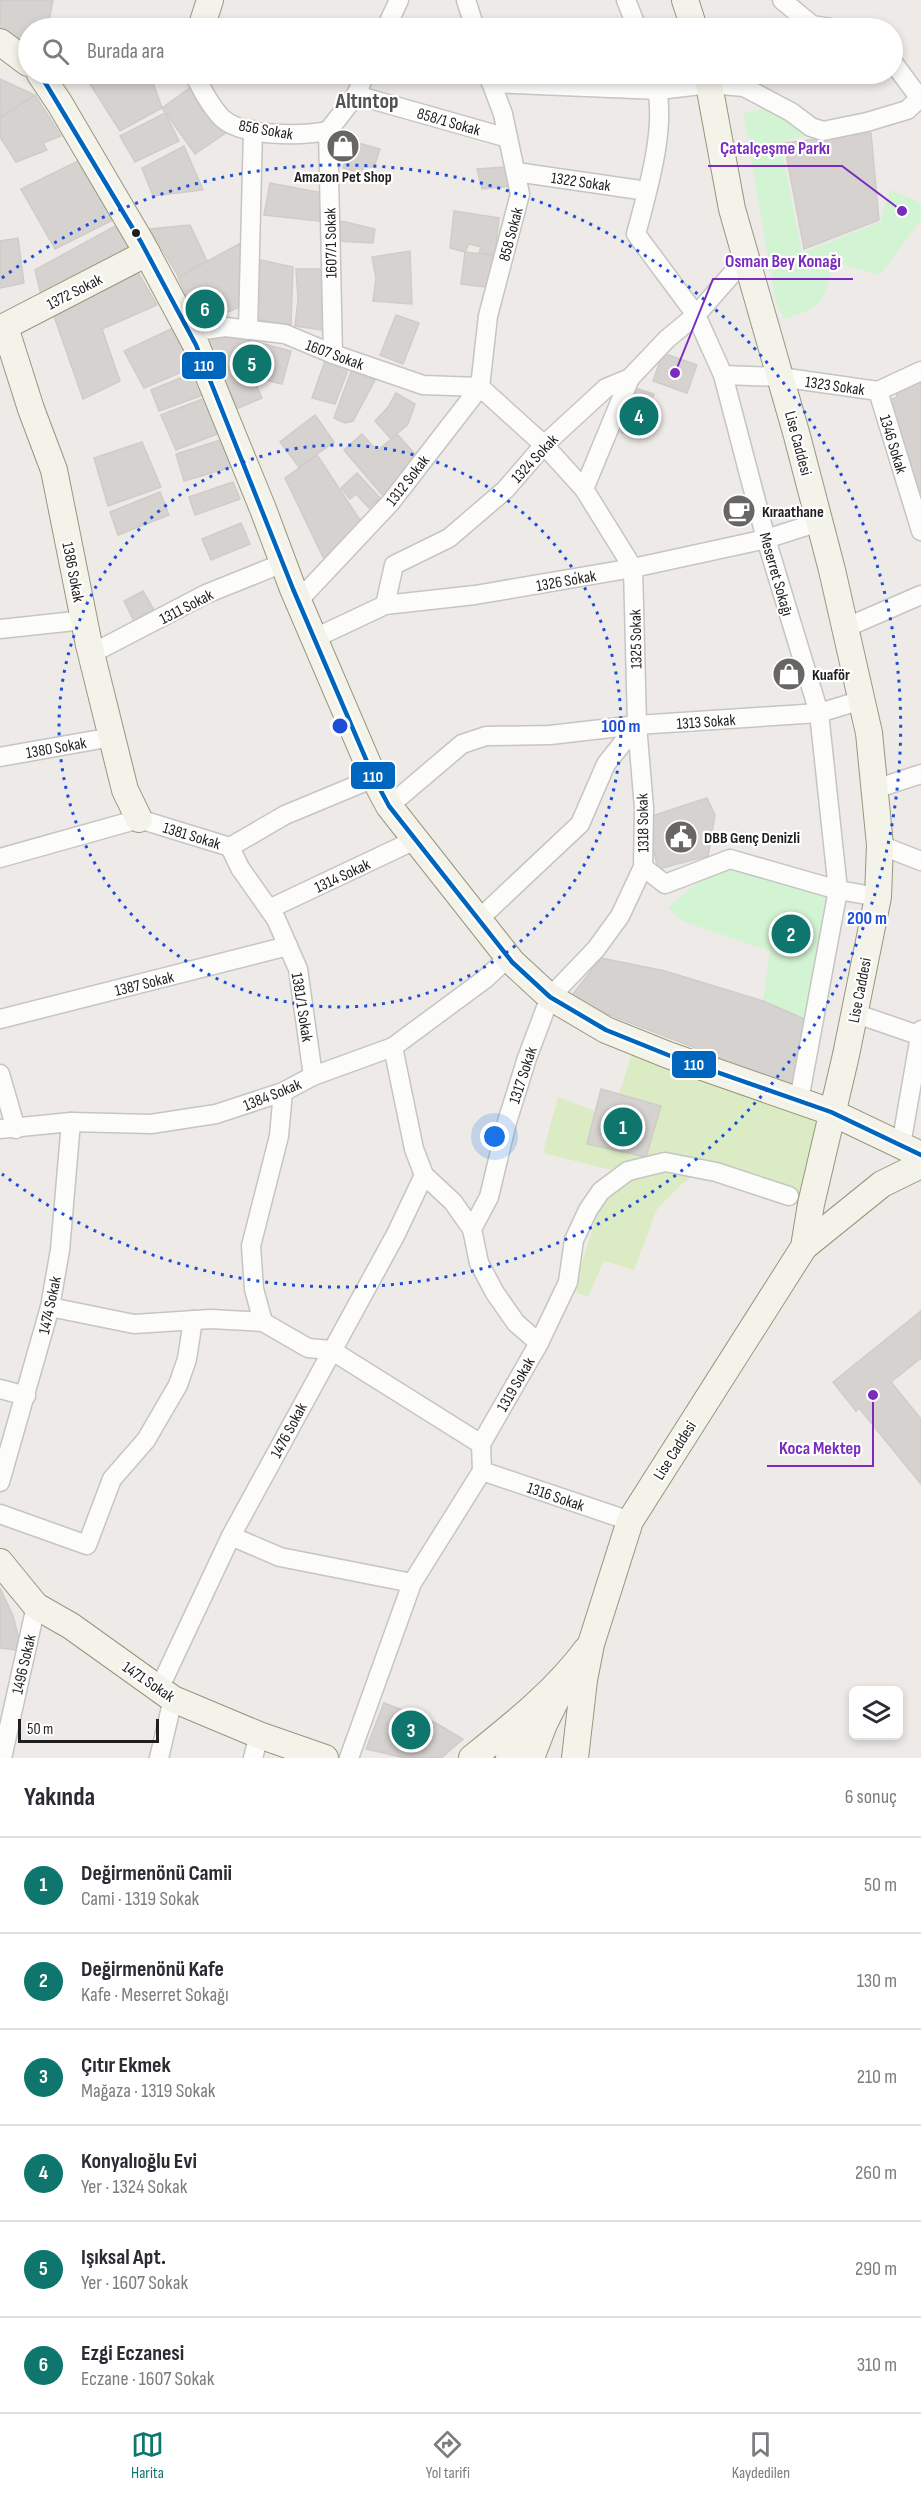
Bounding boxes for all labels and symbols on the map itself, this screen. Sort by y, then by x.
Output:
district label: Altıntop [334,88,399,115]
street label: 858/1 Sokak [415,104,483,141]
street label: 856 Sokak [237,116,294,145]
shop icon: Amazon Pet Shop [325,128,361,164]
callout: Çatalçeşme Parkı [708,130,842,166]
text: Çatalçeşme Parkı [720,138,830,159]
place label: Amazon Pet Shop [293,168,392,187]
street label: 1322 Sokak [550,169,612,196]
street label: 858 Sokak [495,205,528,263]
street label: 1607/1 Sokak [321,207,342,278]
unlabelled marker [130,227,142,239]
callout: Osman Bey Konağı [713,243,853,279]
text: Osman Bey Konağı [725,251,841,272]
street label: 1372 Sokak [44,270,106,314]
pin: 6 [186,286,224,332]
street label: 1607 Sokak [303,336,366,375]
pin: 5 [232,342,272,386]
line badge: 110 [181,351,227,380]
text: 110 [194,357,214,376]
street label: 1323 Sokak [804,373,866,400]
pin: 4 [620,394,658,438]
street label: Lise Caddesi [780,409,815,478]
street label: 1346 Sokak [875,413,910,476]
street label: 1324 Sokak [508,431,562,487]
street label: 1312 Sokak [383,452,434,510]
cafe icon: Kıraathane [721,493,757,529]
place label: Kıraathane [762,503,824,522]
street label: Meserret Sokağı [755,530,797,618]
street label: 1386 Sokak [57,541,88,604]
street label: 1326 Sokak [535,567,598,596]
street label: 1311 Sokak [157,586,217,629]
street label: 1325 Sokak [626,609,647,669]
shop icon: Kuaför [771,656,807,692]
place label: Kuaför [812,666,850,685]
street label: 1313 Sokak [676,711,736,734]
centre of rings [330,716,350,736]
text: 100 m [602,716,641,737]
street label: 1380 Sokak [25,734,88,763]
line badge: 110 [350,761,396,790]
text: 110 [363,768,383,787]
street label: 1318 Sokak [633,793,654,853]
street label: 1381 Sokak [160,819,223,854]
public building icon: DBB Genç Denizli [663,819,699,855]
place label: DBB Genç Denizli [704,829,800,848]
street label: 1314 Sokak [312,855,373,897]
text: 200 m [847,908,887,929]
pin: 2 [772,912,810,956]
street label: Lise Caddesi [845,956,876,1024]
street label: 1387 Sokak [113,968,176,1001]
street label: 1381/1 Sokak [287,971,316,1043]
street label: 1317 Sokak [505,1045,542,1106]
line badge: 110 [671,1050,717,1079]
text: 110 [684,1056,704,1075]
street label: 1384 Sokak [241,1075,304,1116]
pin: 1 [604,1104,642,1150]
your location [480,1122,509,1151]
street label: 1474 Sokak [35,1275,66,1336]
street label: 1319 Sokak [493,1354,539,1415]
street label: 1476 Sokak [267,1400,312,1462]
street label: Lise Caddesi [650,1418,701,1484]
callout: Koca Mektep [767,1430,873,1466]
text: Koca Mektep [779,1438,861,1459]
street label: 1316 Sokak [524,1479,587,1516]
street label: 1496 Sokak [8,1633,41,1696]
street label: 1471 Sokak [119,1658,178,1707]
pin: 3 [392,1708,430,1752]
scale bar [18,1716,159,1744]

